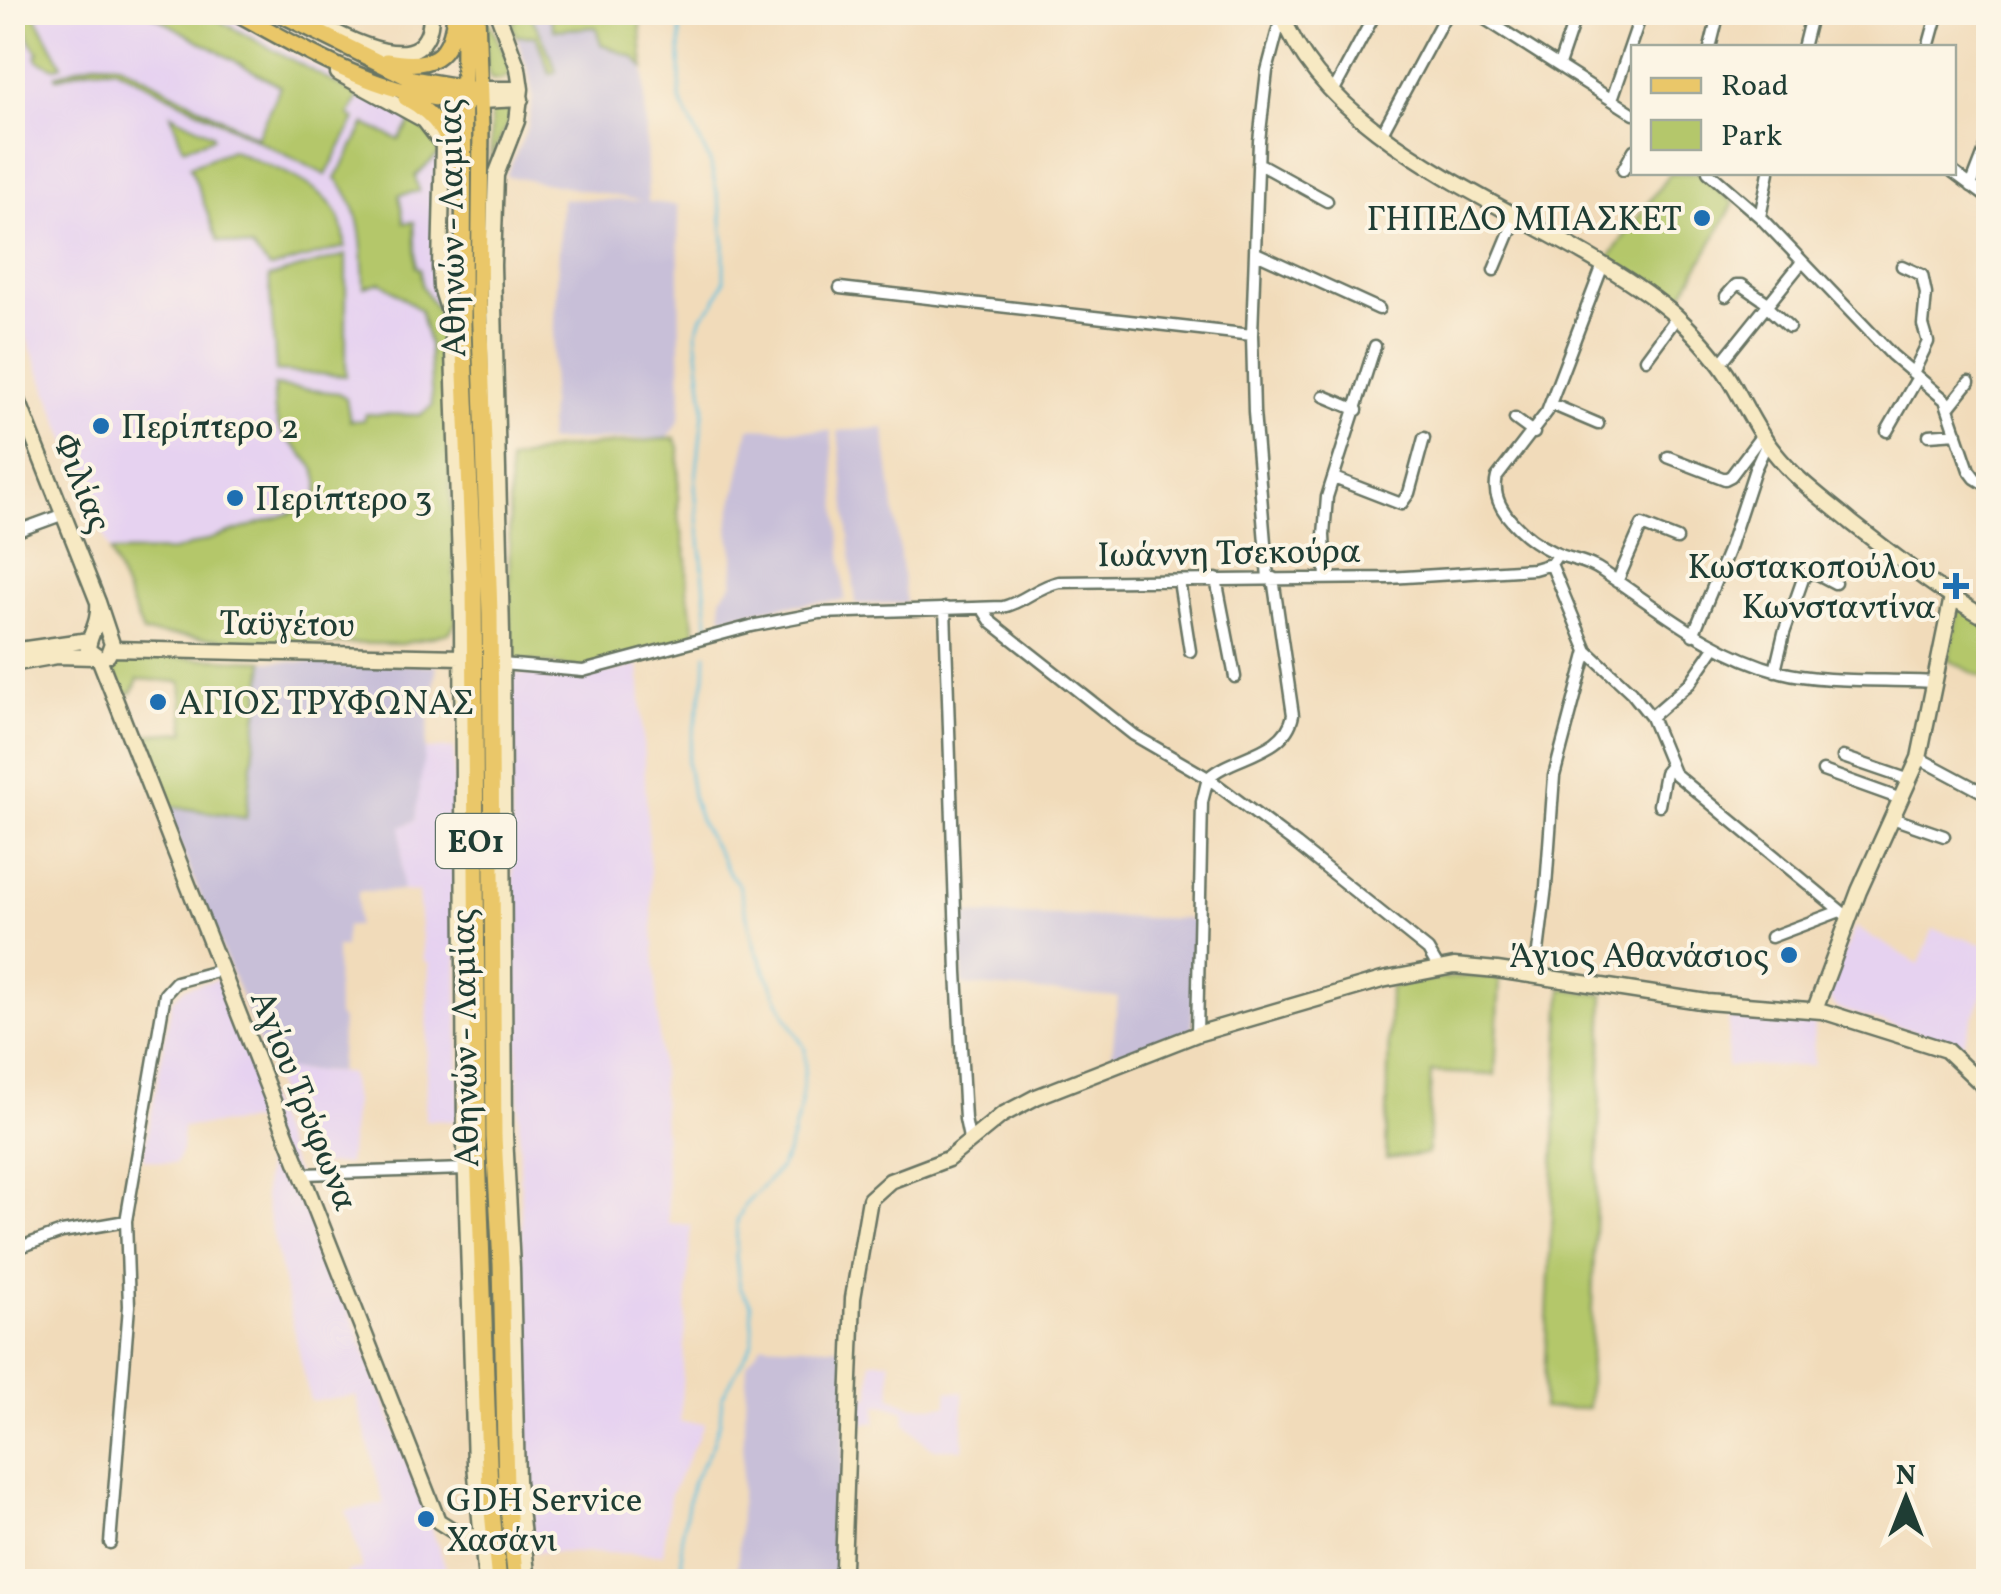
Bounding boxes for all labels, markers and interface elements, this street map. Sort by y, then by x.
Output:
legend [1631,45,1956,175]
text: Road [1721,66,1789,108]
street label: Αθηνών - Λαμίας [428,98,480,358]
text: Park [1721,116,1782,158]
place label: ΓΗΠΕΔΟ ΜΠΑΣΚΕΤ [1366,197,1682,245]
marker: ΓΗΠΕΔΟ ΜΠΑΣΚΕΤ [1691,207,1713,229]
place label: Περίπτερο 2 [121,405,299,453]
marker: Περίπτερο 2 [90,415,112,437]
street label: Φιλίας [39,426,122,540]
place label: Περίπτερο 3 [255,477,433,525]
marker: Περίπτερο 3 [224,487,246,509]
street label: Ιωάννη Τσεκούρα [1097,529,1361,581]
place label: Κωστακοπούλου Κωνσταντίνα [1687,545,1936,633]
marker: Κωστακοπούλου Κωνσταντίνα [1945,575,1967,597]
street label: Ταϋγέτου [219,601,355,651]
place label: ΑΓΙΟΣ ΤΡΥΦΩΝΑΣ [178,681,474,729]
marker: ΑΓΙΟΣ ΤΡΥΦΩΝΑΣ [147,691,169,713]
road number: ΕΟ1 [436,814,516,868]
street label: Αθηνών - Λαμίας [441,908,493,1168]
place label: Άγιος Αθανάσιος [1509,934,1769,982]
marker: Άγιος Αθανάσιος [1778,944,1800,966]
street label: Αγίου Τρύφωνα [236,984,368,1218]
north arrow [1856,1449,1956,1549]
text: N [1896,1457,1916,1496]
place label: GDH Service Χασάνι [446,1478,642,1566]
marker: GDH Service Χασάνι [415,1508,437,1530]

